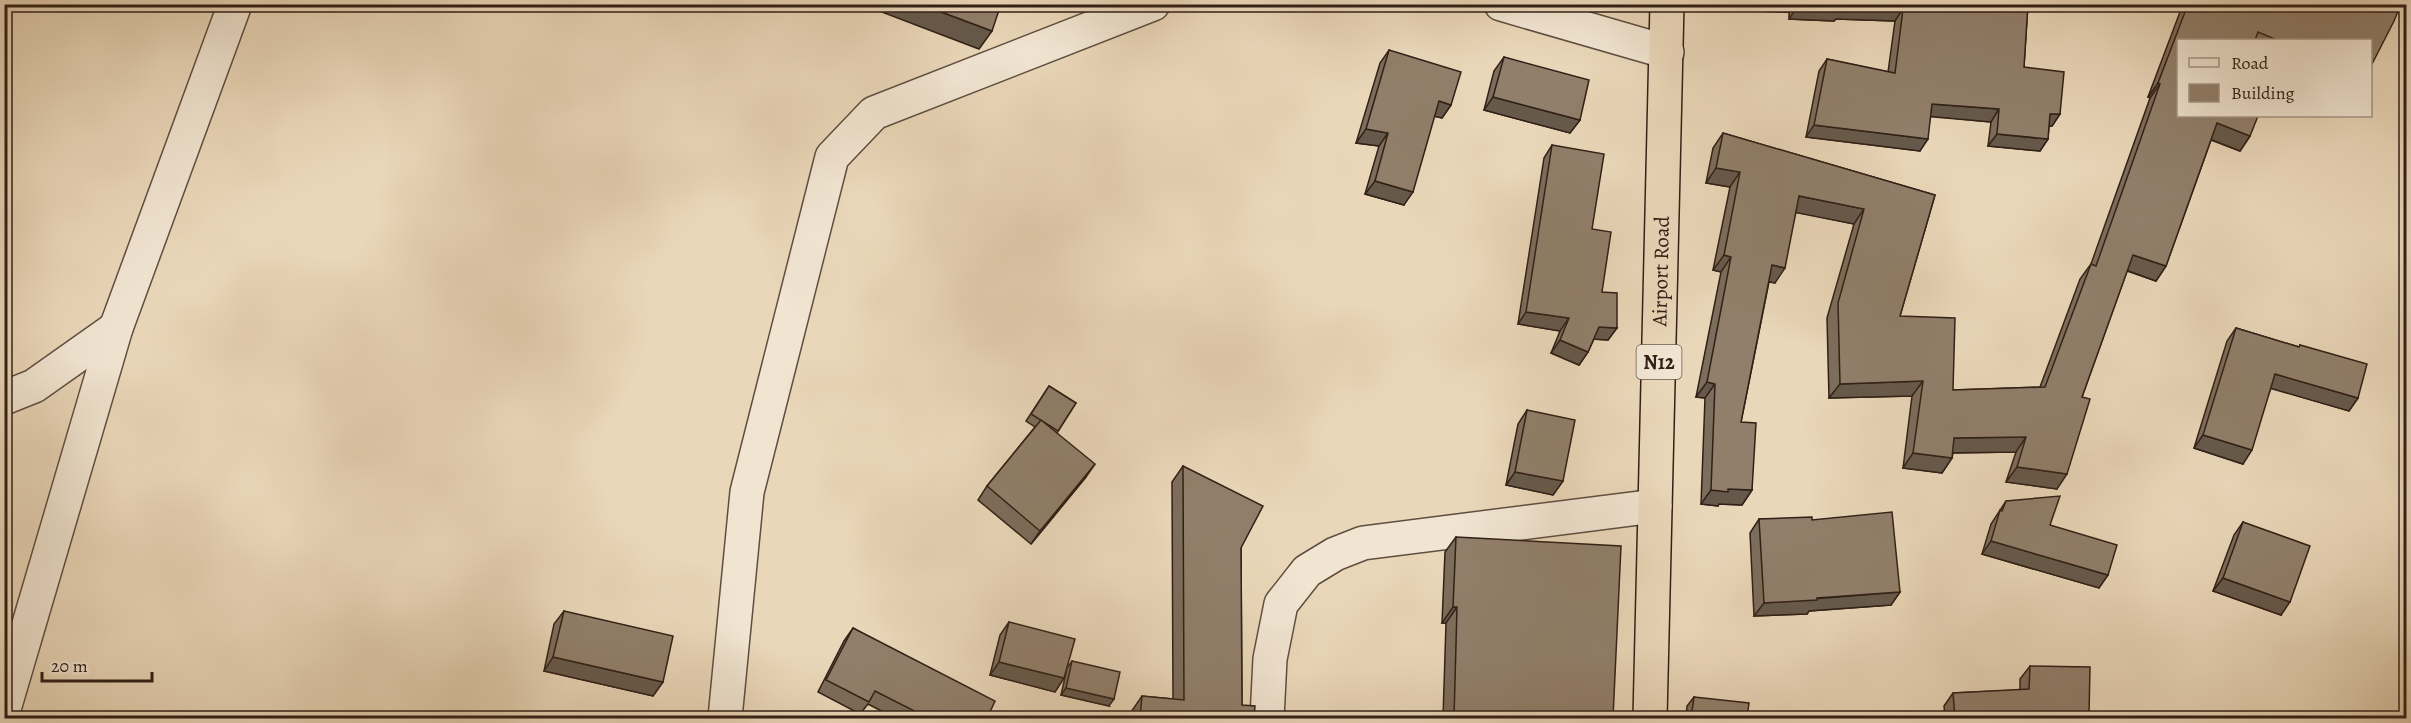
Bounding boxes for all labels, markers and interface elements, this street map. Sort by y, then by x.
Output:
legend [2177,39,2372,117]
text: Road [2231,51,2269,75]
text: Building [2231,81,2295,105]
street label: Airport Road [1645,215,1676,328]
road number: N12 [1636,345,1682,379]
scale bar [42,645,152,683]
text: 20 m [51,654,88,678]

